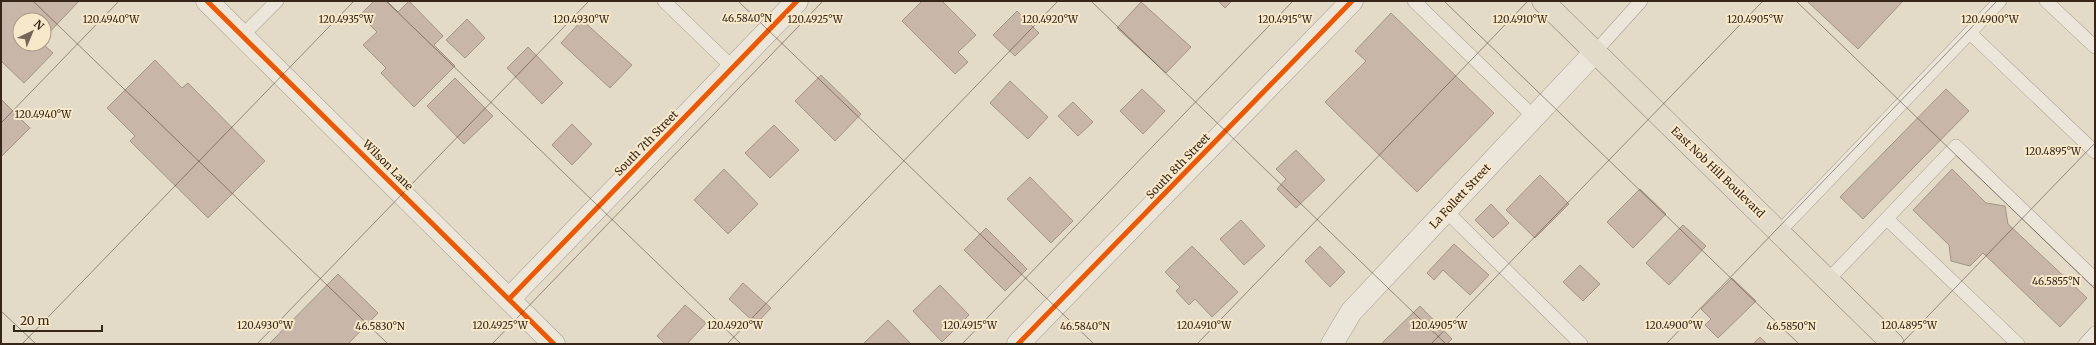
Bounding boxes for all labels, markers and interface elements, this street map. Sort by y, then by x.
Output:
north arrow [12,12,52,52]
text: 46.5840°N [722,12,772,25]
text: 120.4940°W [83,13,140,26]
text: 120.4935°W [319,13,374,26]
text: 120.4930°W [553,13,610,26]
text: 120.4925°W [787,13,844,26]
text: 120.4920°W [1022,13,1079,26]
text: 120.4915°W [1258,13,1313,26]
text: 120.4910°W [1493,13,1548,26]
text: 120.4905°W [1727,13,1784,26]
text: 120.4900°W [1961,13,2020,26]
text: N [31,17,47,33]
street label: South 7th Street [611,107,681,179]
text: 120.4940°W [15,108,72,121]
street label: East Nob Hill Boulevard [1668,124,1768,221]
street label: South 8th Street [1143,130,1213,202]
street label: Wilson Lane [359,136,416,193]
text: 120.4895°W [2025,145,2082,158]
street label: La Follett Street [1426,160,1494,231]
text: 46.5855°N [2032,275,2080,288]
scale bar [14,307,102,333]
text: 20 m [20,313,49,328]
text: 120.4930°W [237,319,294,332]
text: 120.4925°W [472,319,529,332]
text: 120.4920°W [707,319,764,332]
text: 120.4915°W [943,319,998,332]
text: 120.4910°W [1177,319,1232,332]
text: 120.4905°W [1411,319,1468,332]
text: 120.4900°W [1645,319,1704,332]
text: 120.4895°W [1881,319,1938,332]
text: 46.5830°N [355,320,405,333]
text: 46.5840°N [1060,320,1110,333]
text: 46.5850°N [1766,320,1816,333]

